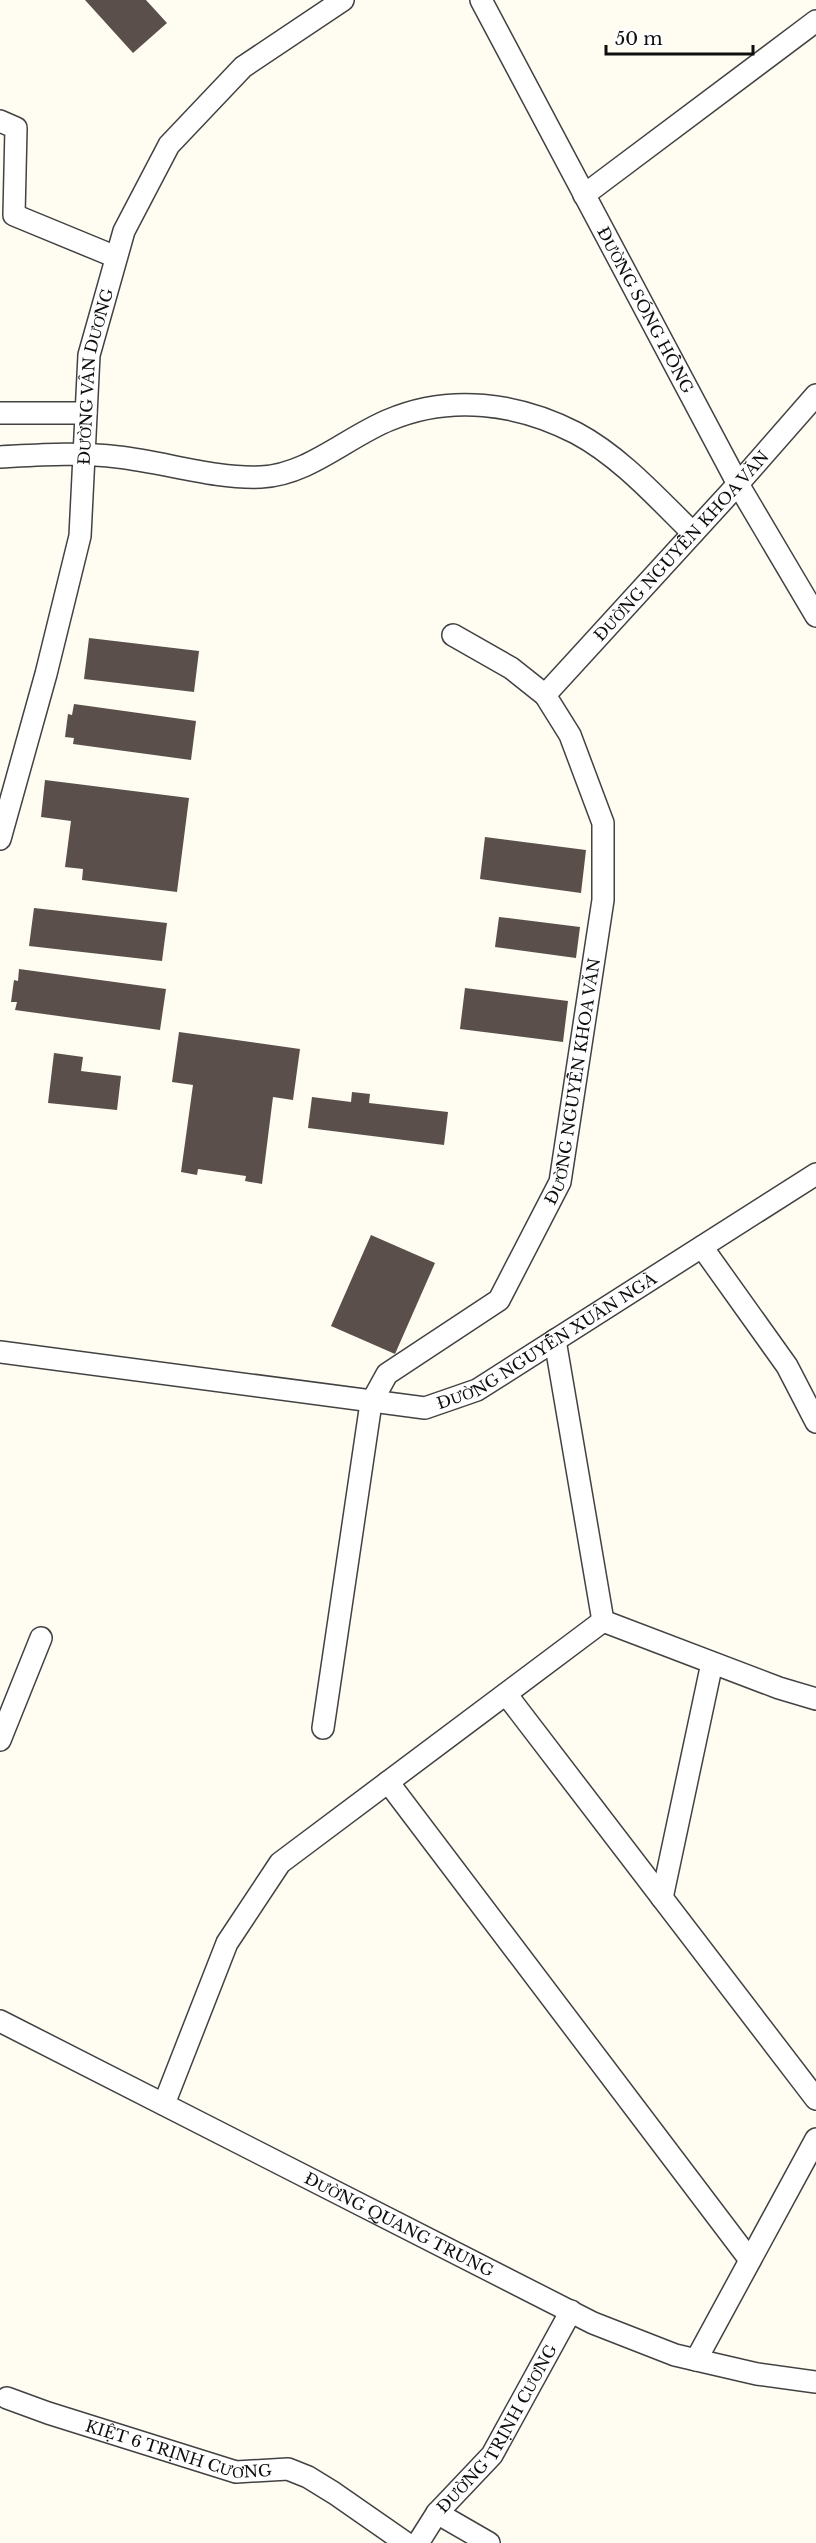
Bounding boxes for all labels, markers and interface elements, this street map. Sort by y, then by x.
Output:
scale bar [606,18,753,56]
text: 50 m [615,28,663,50]
street label: ĐƯỜNG SÓNG HỒNG [593,223,698,397]
street label: ĐƯỜNG VÂN DƯƠNG [74,286,117,465]
street label: ĐƯỜNG NGUYỄN KHOA VĂN [589,446,773,645]
street label: ĐƯỜNG NGUYỄN KHOA VĂN [540,957,604,1208]
street label: ĐƯỜNG NGUYỄN XUÂN NGÀ [434,1268,661,1413]
street label: ĐƯỜNG QUANG TRUNG [301,2168,497,2281]
street label: ĐƯỜNG TRỊNH CƯƠNG [432,2340,561,2517]
street label: KIỆT 6 TRỊNH CƯƠNG [83,2415,272,2482]

